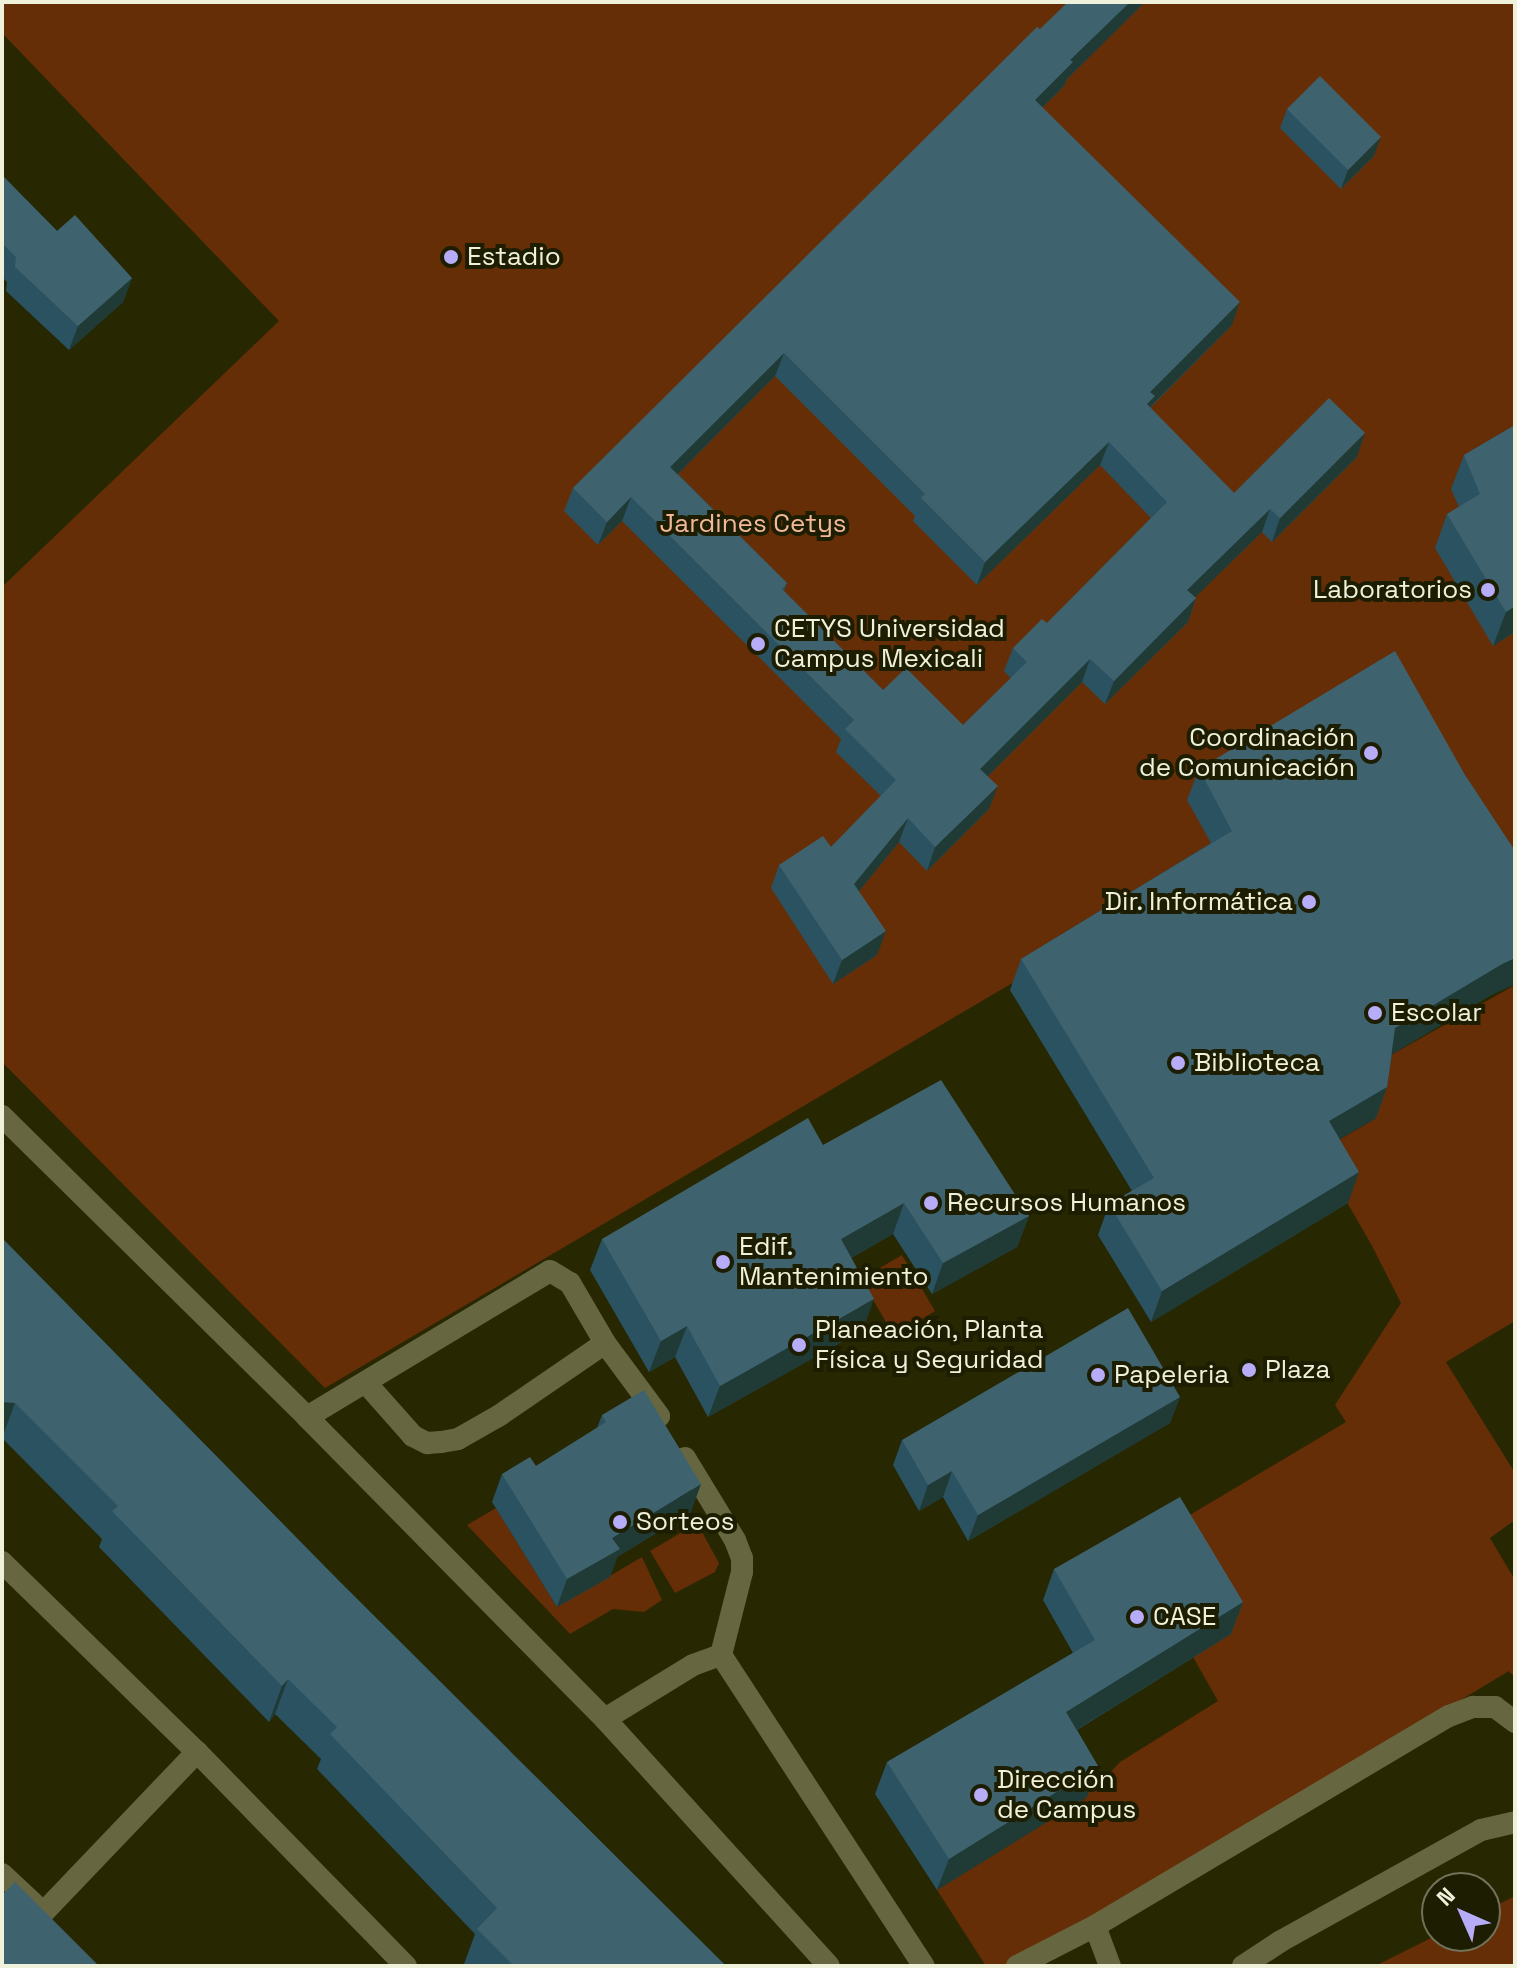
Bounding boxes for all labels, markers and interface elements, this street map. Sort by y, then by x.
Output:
place label: Estadio [467,241,561,273]
marker: Estadio [442,248,460,266]
park label: Jardines Cetys [659,508,847,540]
place label: Laboratorios [1313,574,1472,606]
marker: Laboratorios [1479,581,1497,599]
place label: CETYS Universidad Campus Mexicali [774,613,1005,674]
marker: CETYS Universidad Campus Mexicali [749,635,767,653]
place label: Coordinación de Comunicación [1139,722,1355,784]
marker: Coordinación de Comunicación [1362,744,1380,762]
place label: Dir. Informática [1104,886,1293,918]
marker: Dir. Informática [1300,893,1318,911]
place label: Escolar [1391,997,1482,1029]
marker: Escolar [1366,1004,1384,1022]
place label: Biblioteca [1194,1047,1320,1079]
marker: Biblioteca [1169,1054,1187,1072]
place label: Recursos Humanos [947,1187,1186,1219]
marker: Recursos Humanos [922,1194,940,1212]
place label: Edif. Mantenimiento [739,1231,928,1292]
marker: Edif. Mantenimiento [714,1253,732,1271]
place label: Planeación, Planta Física y Seguridad [815,1314,1044,1376]
marker: Planeación, Planta Física y Seguridad [790,1336,808,1354]
place label: Plaza [1265,1354,1330,1386]
place label: Papeleria [1114,1359,1229,1391]
marker: Plaza [1240,1361,1258,1379]
marker: Papeleria [1089,1366,1107,1384]
place label: Sorteos [636,1506,734,1538]
marker: Sorteos [611,1513,629,1531]
place label: CASE [1153,1601,1216,1633]
marker: CASE [1128,1608,1146,1626]
place label: Dirección de Campus [997,1764,1136,1826]
marker: Dirección de Campus [972,1786,990,1804]
north arrow [1421,1872,1501,1952]
text: N [1430,1881,1461,1912]

